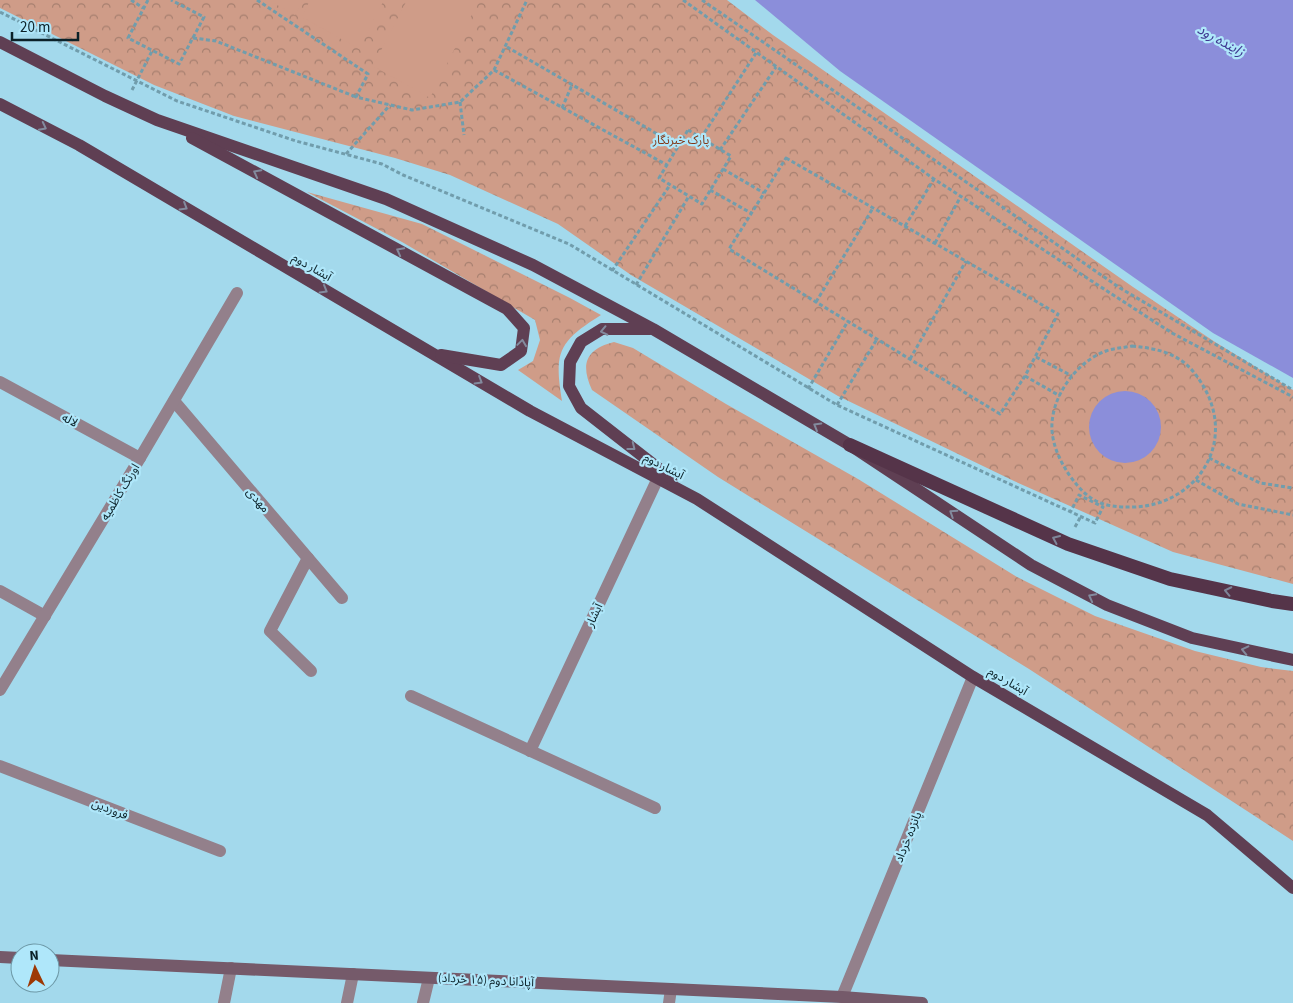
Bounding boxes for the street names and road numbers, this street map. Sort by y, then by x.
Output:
street label: آبشار دوم [289,249,335,286]
street label: لاله [59,409,81,432]
street label: آبشار دوم [641,449,687,484]
street label: اورنگ کاظمیه [97,461,144,524]
street label: مهدی [242,484,273,516]
street label: آبشار [581,600,607,631]
street label: آبشار دوم [985,663,1031,700]
street label: فروردین [89,795,130,824]
street label: پانزده خرداد [891,809,926,865]
street label: آپادانا دوم (۱۵ خرداد) [438,969,535,992]

